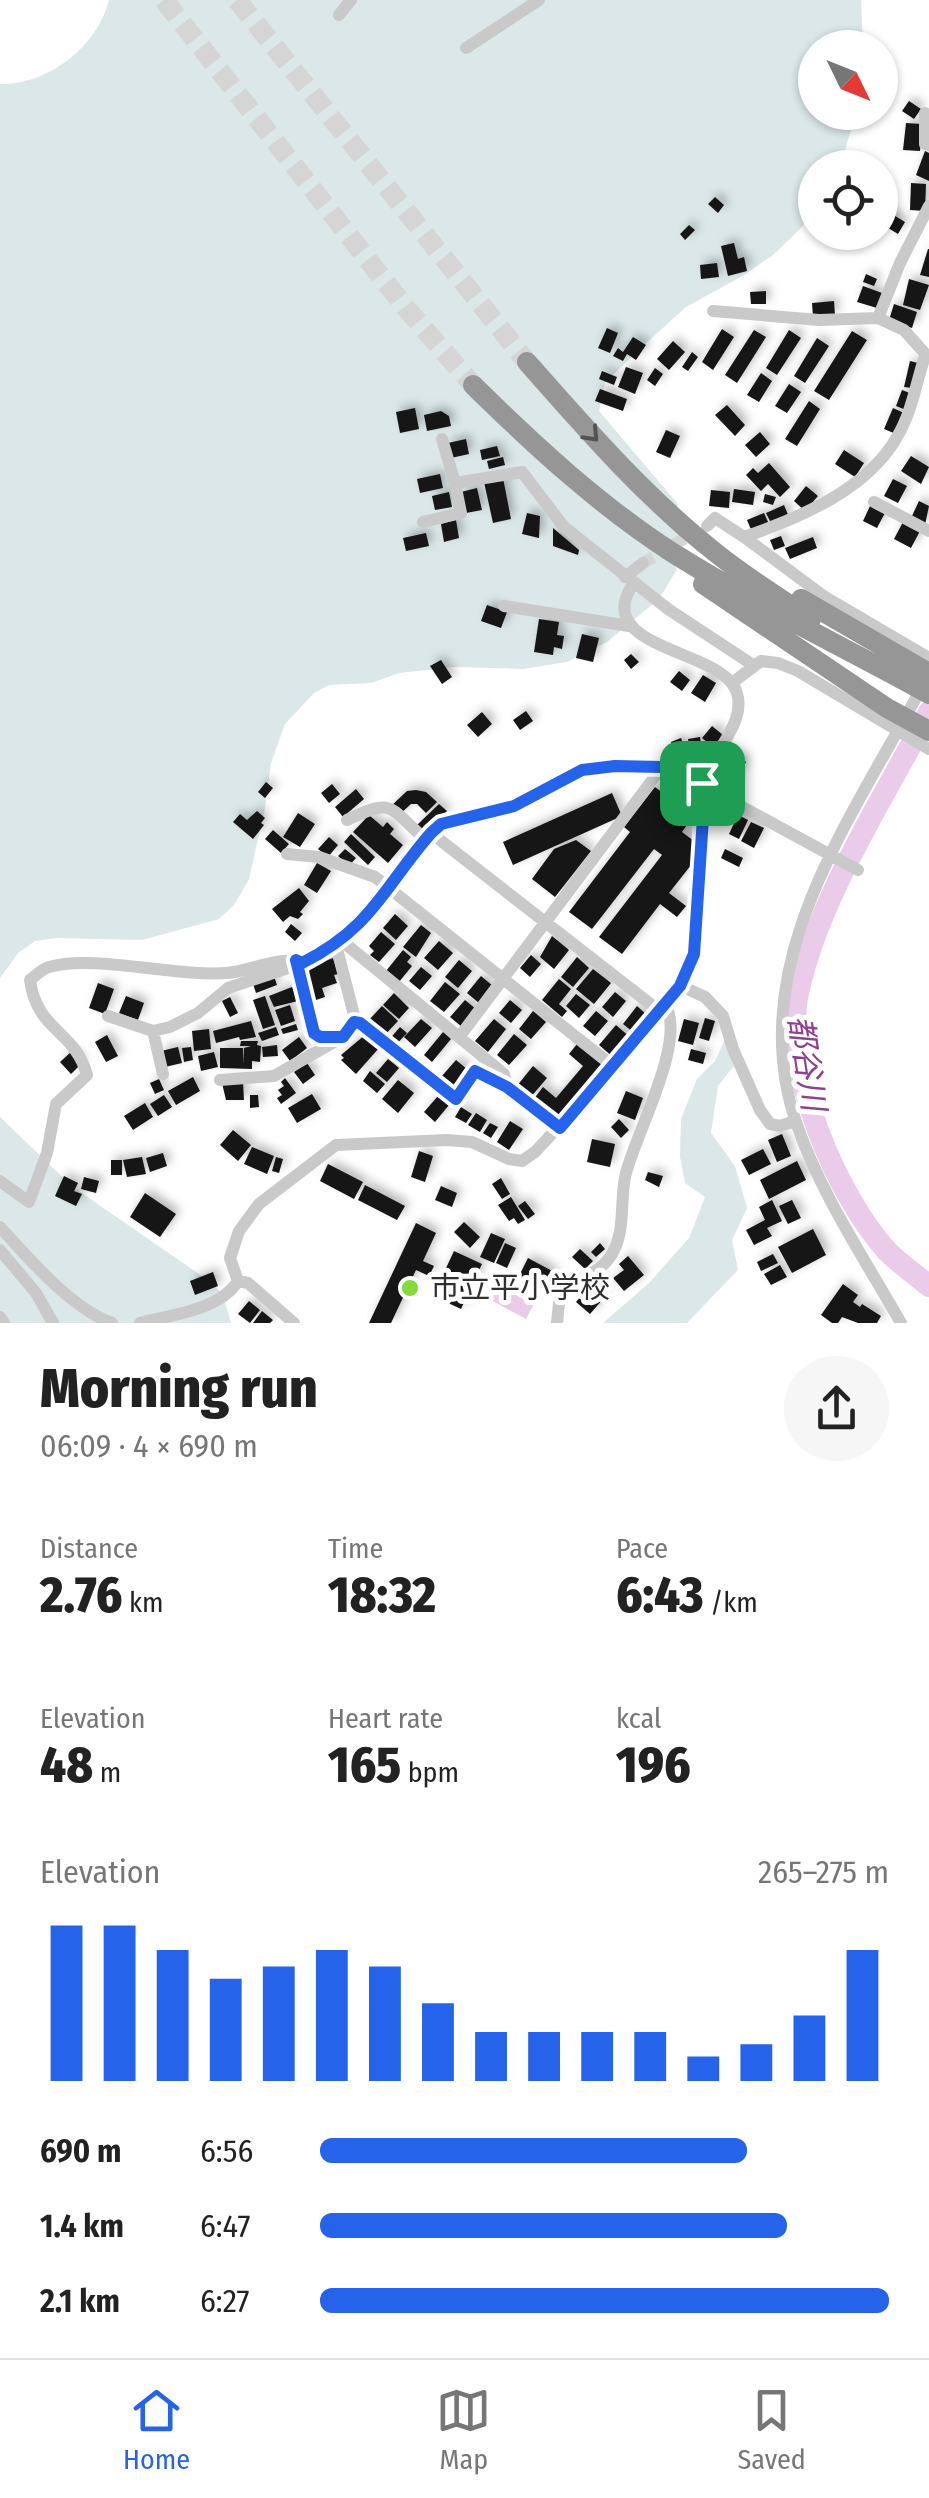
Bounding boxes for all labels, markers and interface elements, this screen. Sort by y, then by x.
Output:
north arrow [798,30,898,130]
map controls [798,30,898,250]
button: locate [798,150,898,250]
one-way arrow [580,423,598,442]
pin [660,741,745,826]
icon: arrive [675,756,730,811]
water label: 都谷川 [781,1013,834,1116]
place label: 市立平小学校 [430,1270,610,1306]
marker: 市立平小学校 [399,1277,421,1299]
text: Morning run [40,1356,318,1422]
button: share [784,1356,889,1461]
text: 06:09 · 4 × 690 m [40,1427,258,1465]
text: Distance [40,1532,138,1565]
text: Time [328,1532,383,1565]
text: Pace [616,1532,668,1565]
text: 2.76 [40,1565,122,1625]
text: 18:32 [328,1565,436,1625]
text: 6:43 [616,1565,704,1625]
text: km [122,1586,164,1619]
text: /km [704,1586,758,1619]
text: Elevation [40,1702,145,1735]
text: Heart rate [328,1702,443,1735]
text: kcal [616,1702,661,1735]
text: 48 [40,1735,93,1795]
text: 165 [328,1735,401,1795]
text: 196 [616,1735,691,1795]
text: m [93,1756,121,1789]
text: bpm [401,1756,459,1789]
text: Elevation [40,1853,160,1891]
text: 265–275 m [758,1853,889,1891]
text: 690 m [40,2132,121,2170]
text: 6:56 [200,2132,253,2170]
text: 1.4 km [40,2207,124,2245]
text: 6:47 [200,2207,250,2245]
text: 2.1 km [40,2282,120,2320]
text: 6:27 [200,2282,250,2320]
tab: Home [123,2383,190,2476]
tab: Map [436,2383,491,2476]
tab: Saved [737,2383,806,2476]

